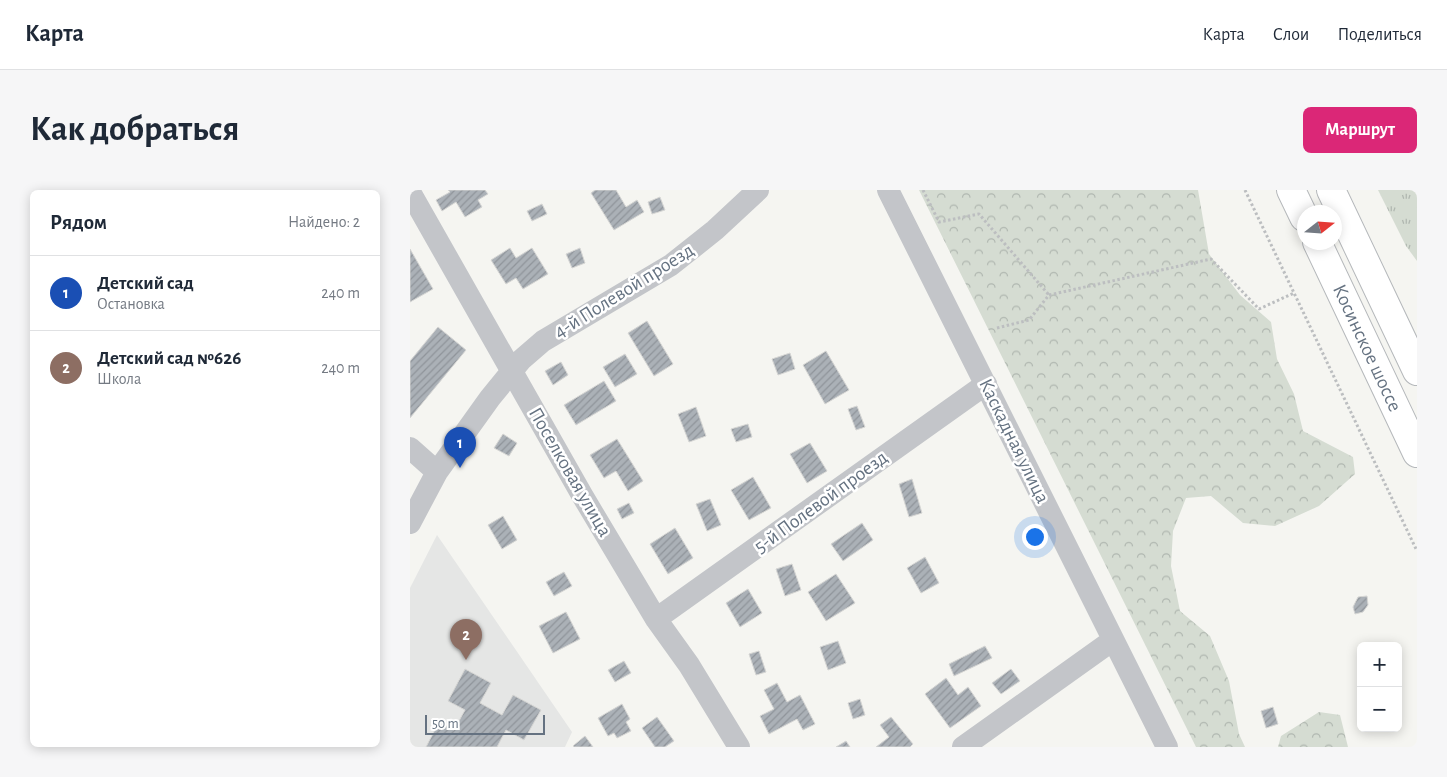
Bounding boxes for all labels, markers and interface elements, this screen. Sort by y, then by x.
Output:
text: Карта [25,22,84,46]
text: Карта [1203,26,1245,44]
text: Слои [1273,26,1309,44]
text: Поделиться [1337,26,1422,44]
button: Маршрут [1303,107,1417,153]
text: Как добраться [30,112,239,147]
north arrow [1297,205,1342,250]
text: Рядом [50,212,107,233]
text: Найдено: 2 [288,214,360,230]
street label: 4-й Полевой проезд [551,240,697,342]
text: Детский сад [97,274,194,293]
street label: Косинское шоссе [1329,281,1405,415]
text: 1 [63,285,69,301]
text: 240 m [321,285,360,301]
text: Остановка [97,296,165,312]
text: Детский сад №626 [97,349,241,368]
text: 2 [62,360,70,376]
text: 240 m [321,360,360,376]
text: Школа [97,371,141,387]
street label: Каскадная улица [975,375,1053,507]
street label: Поселковая улица [525,404,615,540]
pin: 1 [444,427,476,468]
street label: 5-й Полевой проезд [751,447,891,557]
your location [1022,524,1048,550]
pin: 2 [450,619,482,660]
map controls [1357,642,1402,732]
button: + [1357,642,1402,687]
button: − [1357,687,1402,732]
scale bar [425,712,545,735]
text: 50 m [432,717,459,731]

